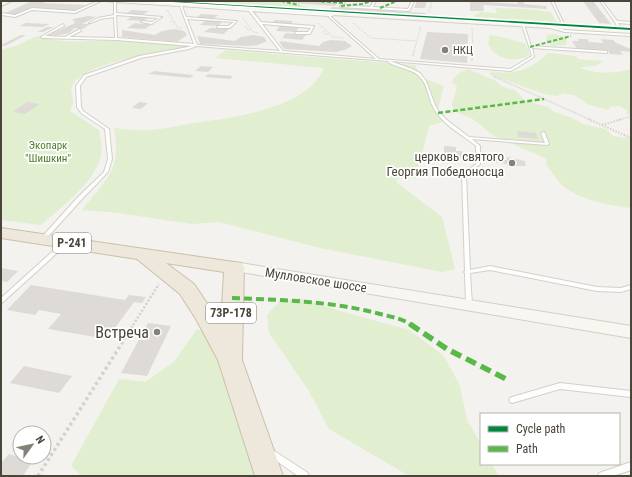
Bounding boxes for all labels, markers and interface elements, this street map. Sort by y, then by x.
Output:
place label: НКЦ [453,44,473,57]
marker: НКЦ [440,45,450,55]
park label: Экопарк "Шишкин" [25,139,71,165]
place label: церковь святого Георгия Победоносца [386,149,504,179]
marker: церковь святого Георгия Победоносца [507,158,517,168]
road number: Р-241 [53,233,91,253]
street label: Мулловское шоссе [264,265,368,295]
road number: 73Р-178 [206,303,256,323]
place label: Встреча [95,323,149,342]
marker: Встреча [152,327,162,337]
legend [480,413,620,465]
text: Cycle path [516,422,566,436]
north arrow [12,425,52,465]
text: N [33,433,47,446]
text: Path [516,442,538,456]

